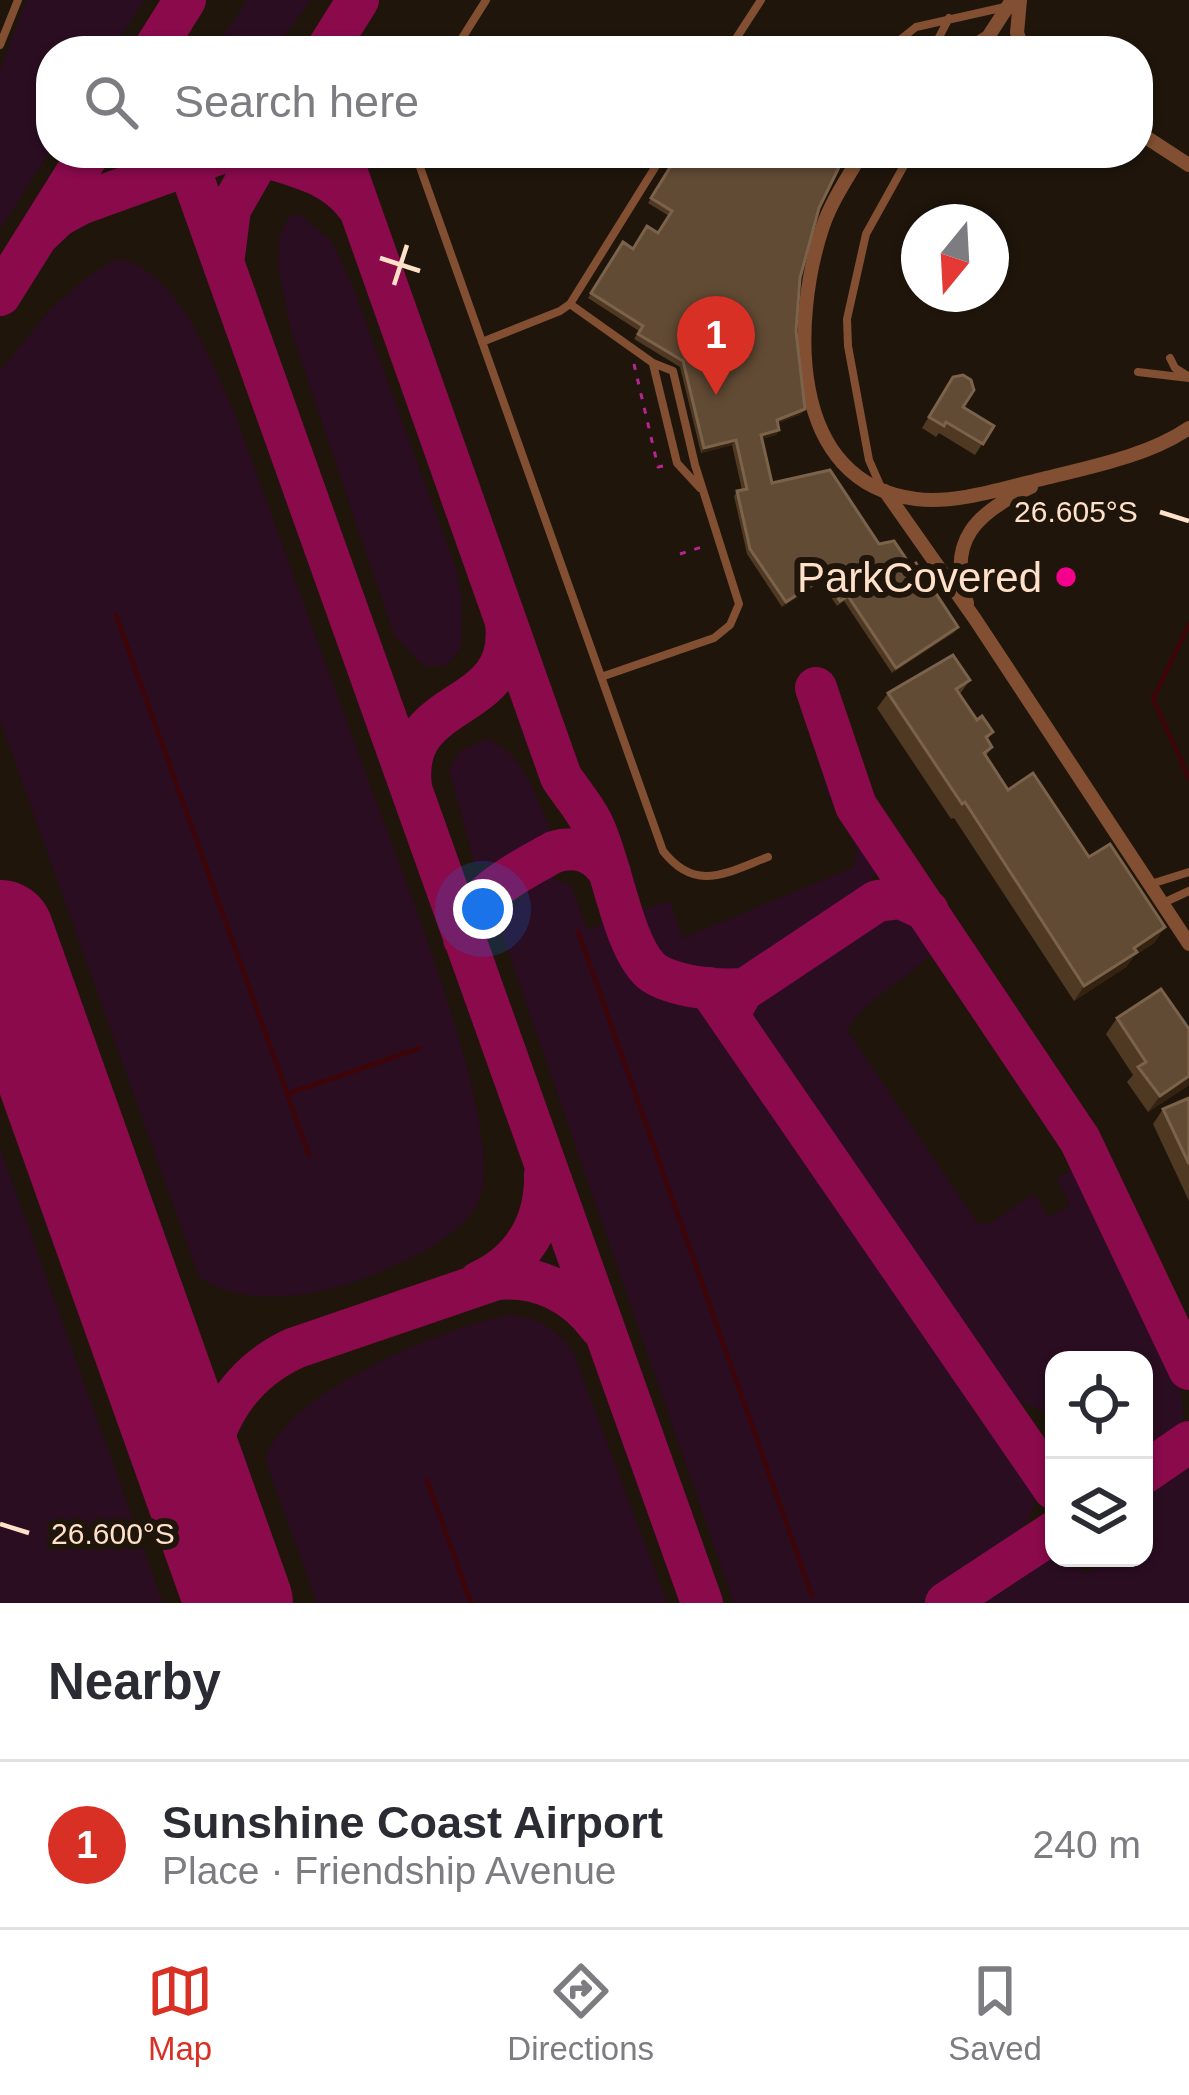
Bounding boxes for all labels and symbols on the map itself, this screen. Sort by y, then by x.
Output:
north arrow [901,204,1009,312]
pin: 1 [677,296,755,395]
text: 26.605°S [1014,495,1138,528]
place label: ParkCovered [797,554,1042,601]
marker: ParkCovered [1053,564,1079,590]
your location [453,879,513,939]
text: 26.600°S [51,1517,175,1550]

